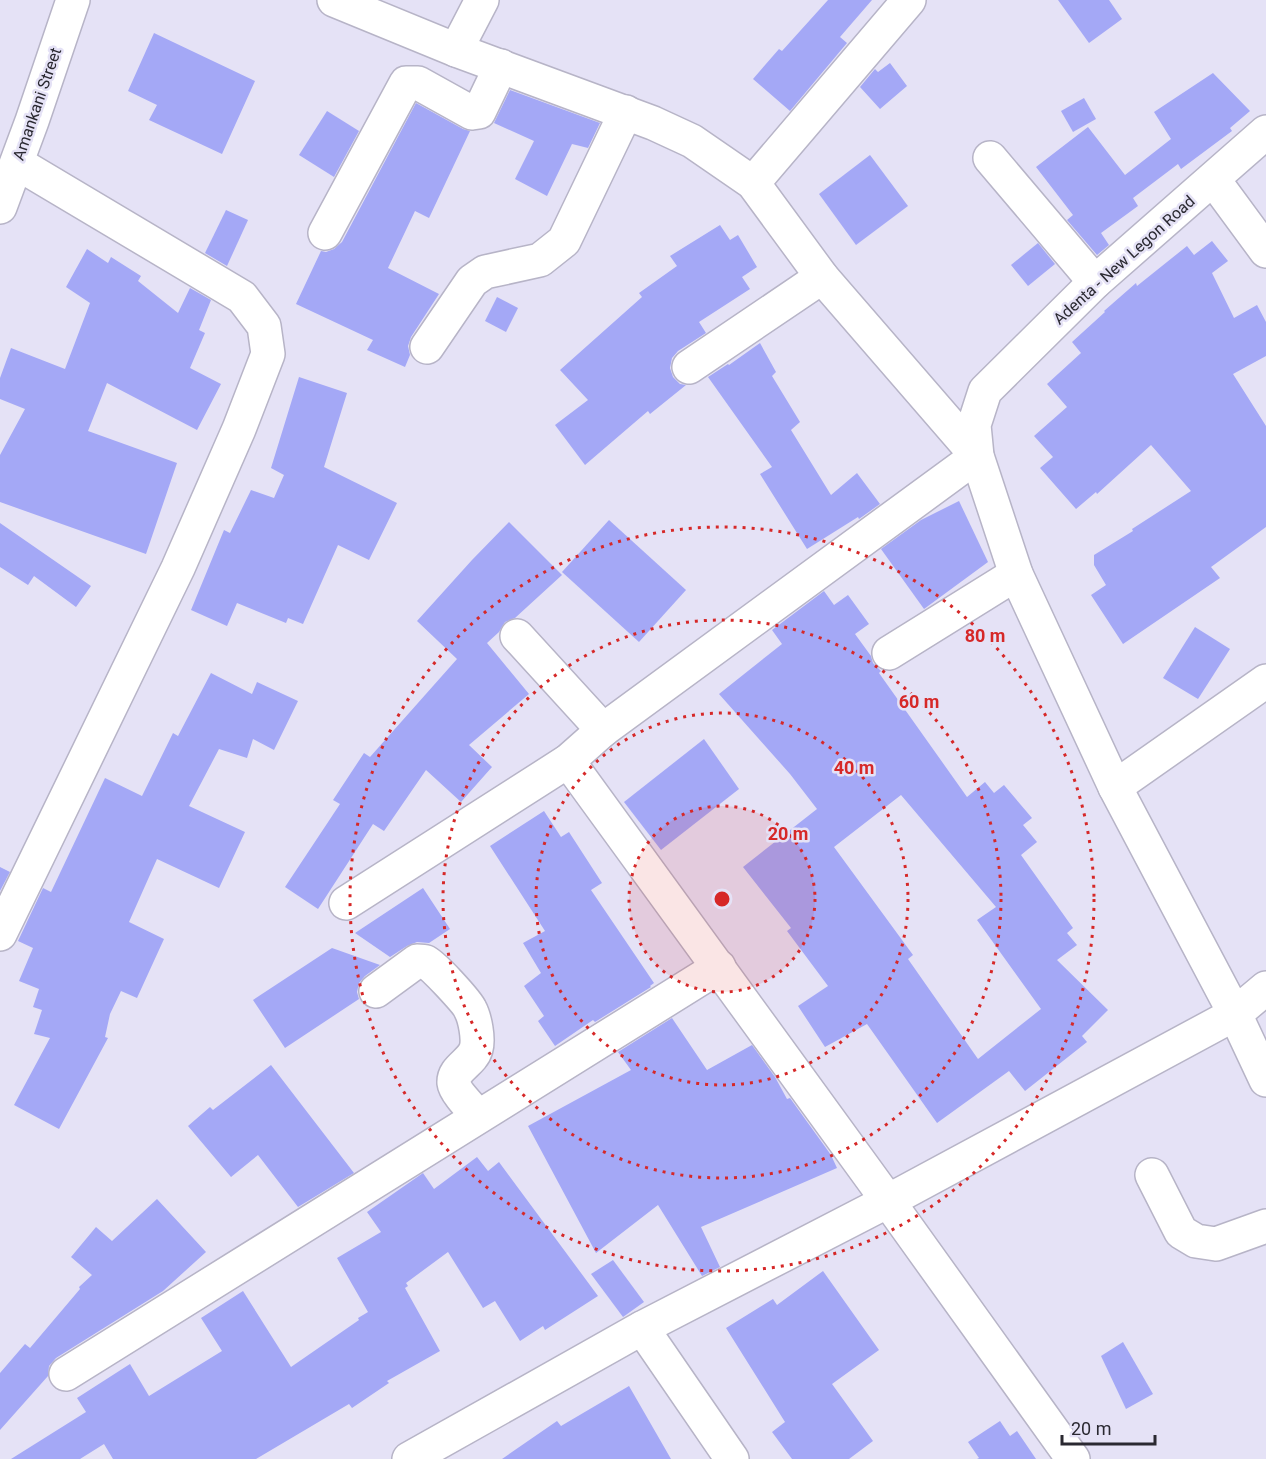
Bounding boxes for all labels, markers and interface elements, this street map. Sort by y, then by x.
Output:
street label: Amankani Street [9,45,65,163]
street label: Adenta - New Legon Road [1049,191,1199,329]
text: 80 m [965,625,1005,646]
text: 60 m [899,691,939,712]
text: 40 m [834,757,874,778]
text: 20 m [768,823,808,844]
centre of rings [712,889,732,909]
scale bar [1062,1408,1155,1446]
text: 20 m [1071,1418,1111,1439]

